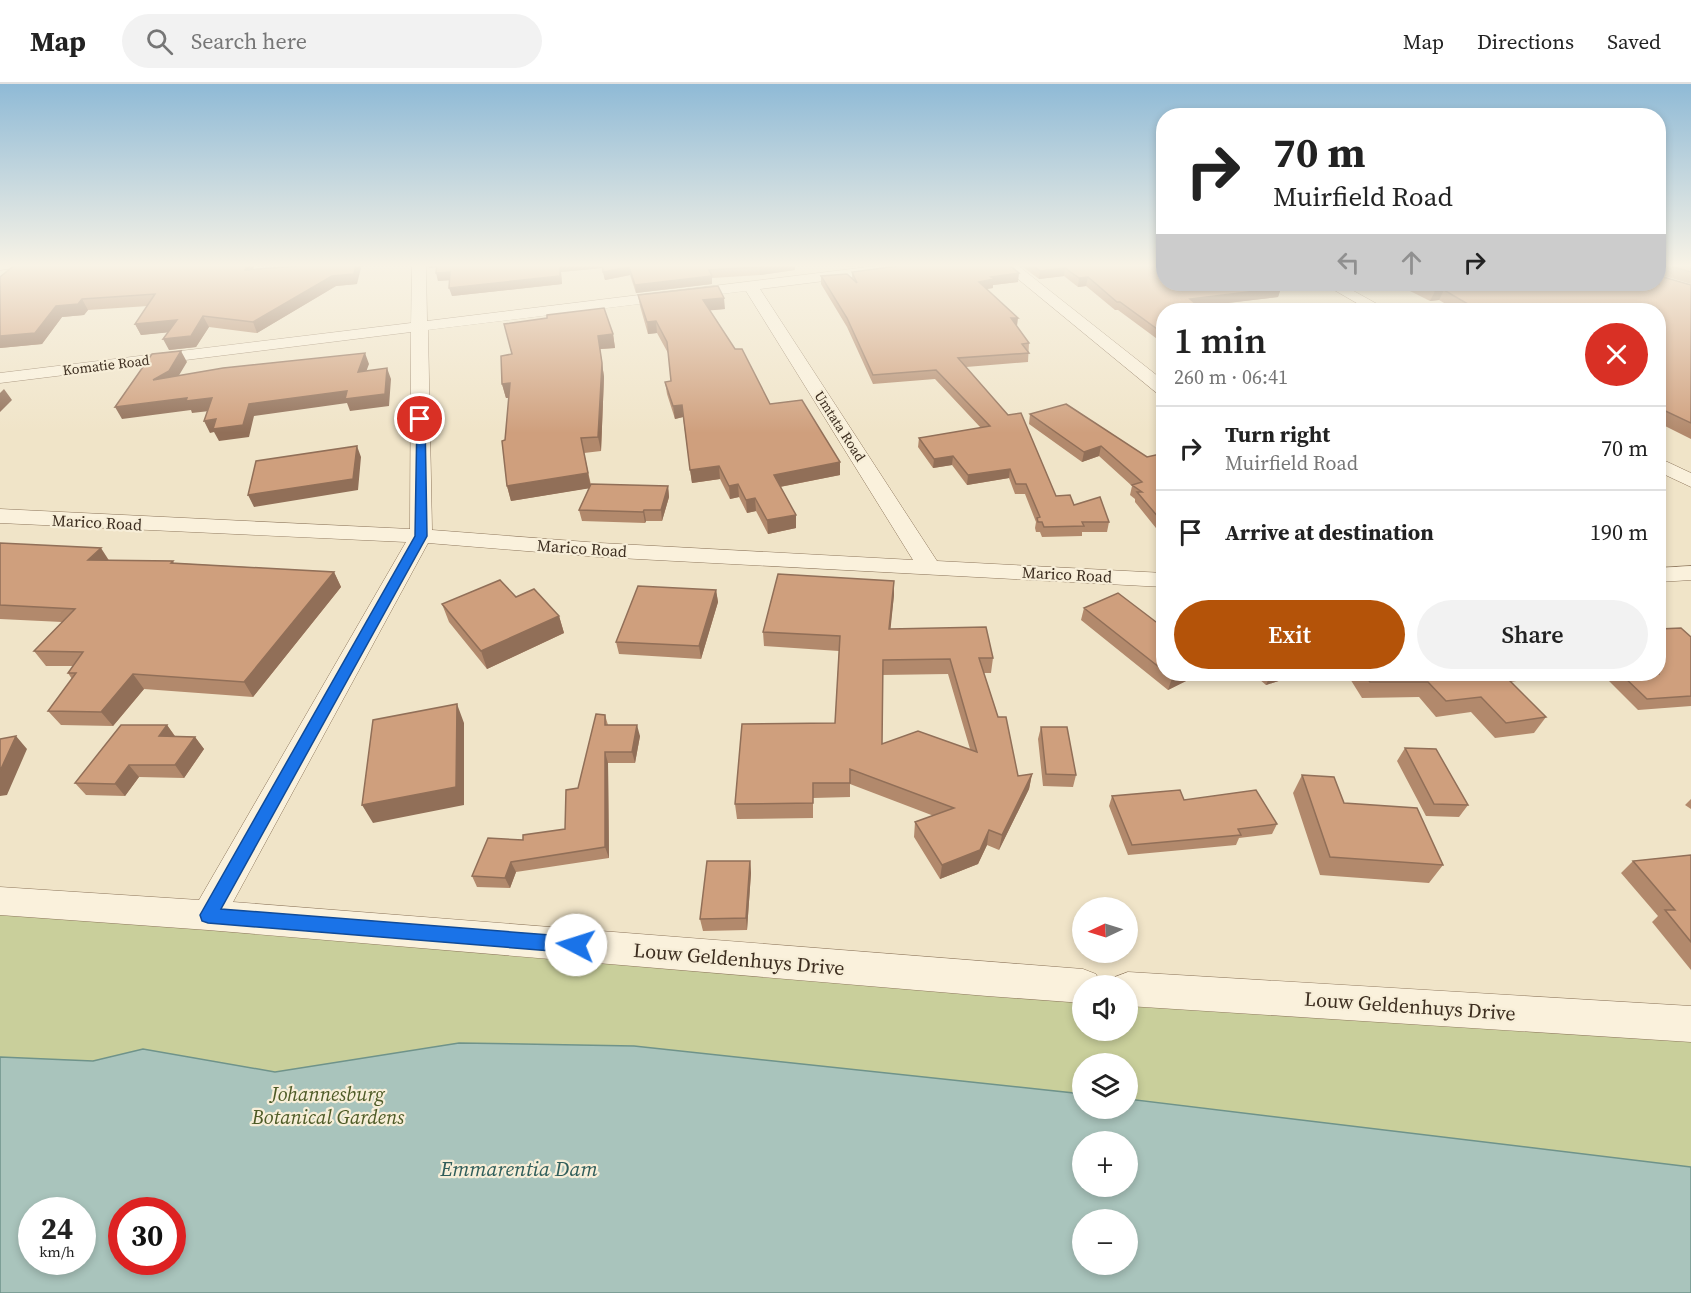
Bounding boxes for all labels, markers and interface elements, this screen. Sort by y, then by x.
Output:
search box [122,14,542,68]
text: Map [30,22,86,60]
icon: search [143,25,176,58]
text: Search here [191,26,307,56]
text: Map [1403,27,1444,56]
text: Directions [1477,27,1574,56]
text: Saved [1607,27,1661,56]
text: 70 m [1273,123,1366,181]
icon: right [1174,132,1252,210]
text: Muirfield Road [1273,178,1453,215]
icon: left [1332,246,1365,279]
icon: ahead [1395,246,1428,279]
icon: right [1458,246,1491,279]
text: 1 min [1174,316,1266,365]
button: close [1585,323,1648,386]
street label: Komatie Road [61,350,151,380]
text: 260 m · 06:41 [1174,363,1288,391]
street label: Umtata Road [810,387,870,465]
pin [394,393,445,444]
icon: arrive [403,402,436,435]
text: Turn right [1225,419,1330,449]
icon: right [1174,432,1207,465]
text: 70 m [1601,433,1648,463]
text: Muirfield Road [1225,449,1358,477]
street label: Marico Road [51,509,143,535]
icon: arrive [1174,516,1207,549]
text: Arrive at destination [1225,517,1434,547]
text: 190 m [1590,517,1648,547]
street label: Marico Road [536,534,628,562]
street label: Marico Road [1021,561,1113,587]
button: Exit [1174,600,1405,669]
button: Share [1417,600,1648,669]
north arrow [1072,897,1138,963]
map controls [1072,897,1138,1275]
position arrow [544,913,608,977]
street label: Louw Geldenhuys Drive [632,936,846,982]
button: sound [1072,975,1138,1041]
street label: Louw Geldenhuys Drive [1303,985,1517,1027]
button: layers [1072,1053,1138,1119]
park label: Johannesburg Botanical Gardens [251,1080,405,1131]
button: + [1072,1131,1138,1197]
water label: Emmarentia Dam [439,1154,598,1183]
speed limit sign: 30 [108,1197,186,1275]
text: 24 [41,1208,73,1249]
button: − [1072,1209,1138,1275]
text: km/h [39,1241,75,1262]

